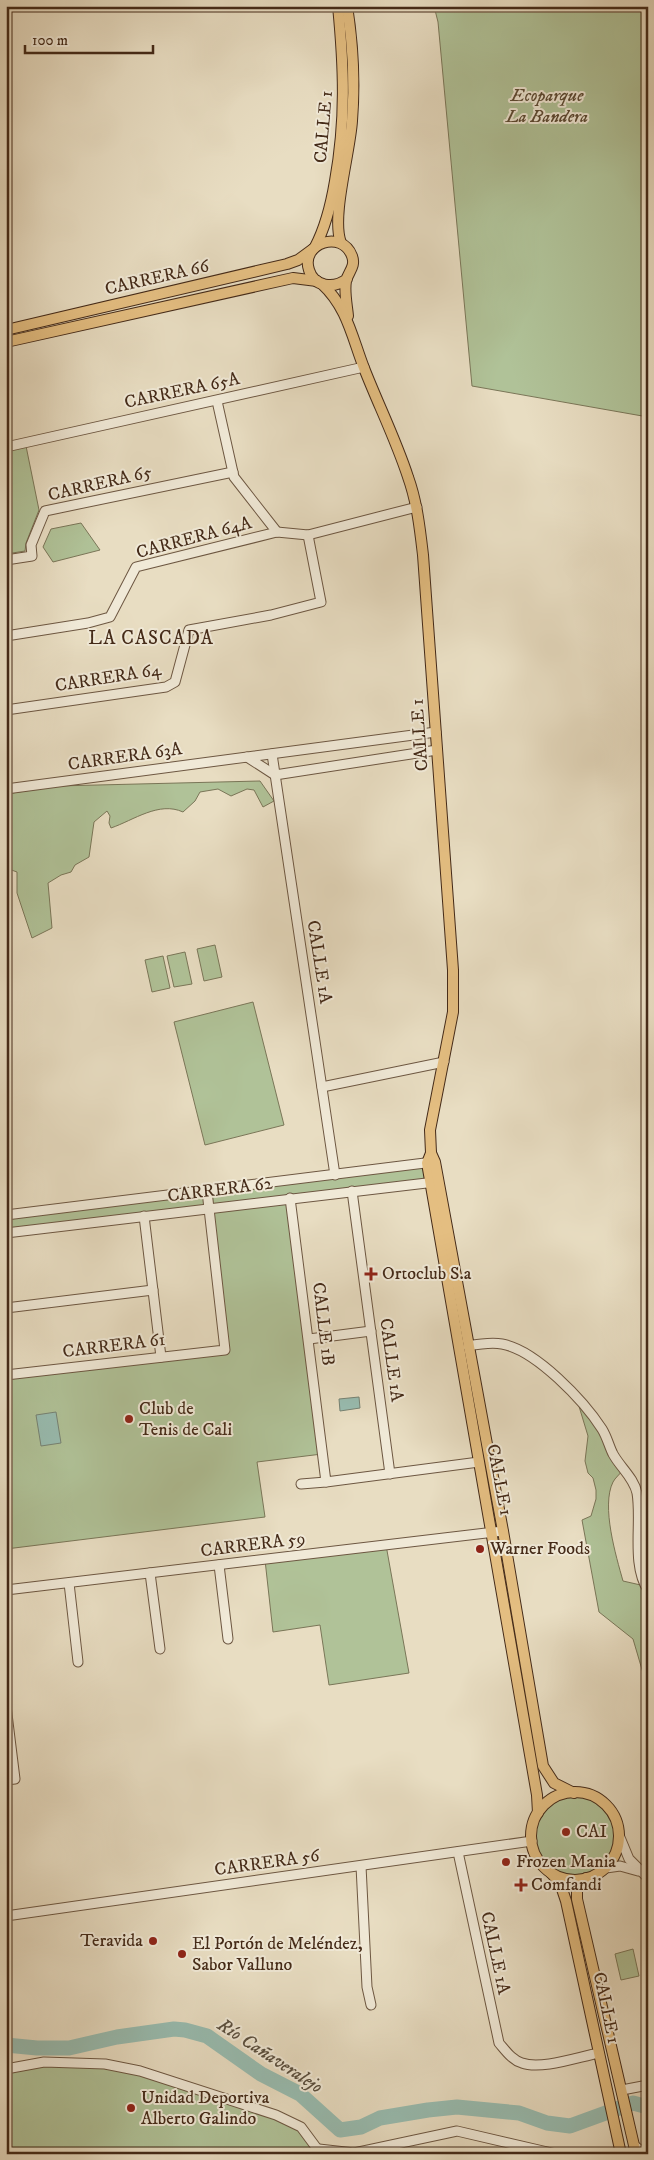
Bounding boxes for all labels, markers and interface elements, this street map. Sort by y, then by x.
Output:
scale bar [25,22,152,54]
text: 100 m [32,31,68,50]
park label: Ecoparque La Bandera [505,85,588,128]
street label: CALLE 1 [310,90,338,164]
street label: CARRERA 66 [103,255,212,301]
street label: CARRERA 65A [122,368,242,414]
street label: CARRERA 65 [46,461,154,507]
street label: CARRERA 64A [134,512,255,564]
district label: LA CASCADA [88,627,214,650]
street label: CARRERA 64 [53,659,163,697]
street label: CALLE 1 [406,698,434,772]
street label: CARRERA 63A [67,738,184,776]
street label: CALLE 1A [302,919,337,1006]
street label: CARRERA 62 [166,1173,274,1207]
place label: Ortoclub S.a [382,1263,472,1285]
marker: Ortoclub S.a [364,1267,378,1281]
street label: CALLE 1B [307,1281,339,1367]
street label: CALLE 1A [374,1317,408,1404]
street label: CARRERA 61 [61,1329,167,1363]
place label: Club de Tenis de Cali [139,1398,232,1441]
marker: Club de Tenis de Cali [123,1413,135,1425]
street label: CALLE 1 [481,1442,517,1518]
street label: CARRERA 59 [199,1528,307,1562]
place label: Warner Foods [489,1538,590,1560]
marker: Warner Foods [474,1543,486,1555]
place label: CAI [576,1821,607,1843]
marker: CAI [560,1826,572,1838]
street label: CARRERA 56 [213,1845,321,1881]
place label: Frozen Mania [516,1851,616,1873]
marker: Frozen Mania [500,1856,512,1868]
place label: Comfandi [531,1874,602,1896]
marker: Comfandi [515,1879,527,1891]
street label: CALLE 1A [476,1910,515,1997]
place label: Teravida [80,1930,143,1952]
place label: El Portón de Meléndez, Sabor Valluno [192,1933,363,1976]
marker: Teravida [147,1935,159,1947]
marker: El Portón de Meléndez, Sabor Valluno [176,1948,188,1960]
street label: CALLE 1 [588,1970,624,2046]
water label: Río Cañaveralejo [212,2013,327,2099]
place label: Unidad Deportiva Alberto Galindo [141,2087,270,2130]
marker: Unidad Deportiva Alberto Galindo [125,2102,137,2114]

